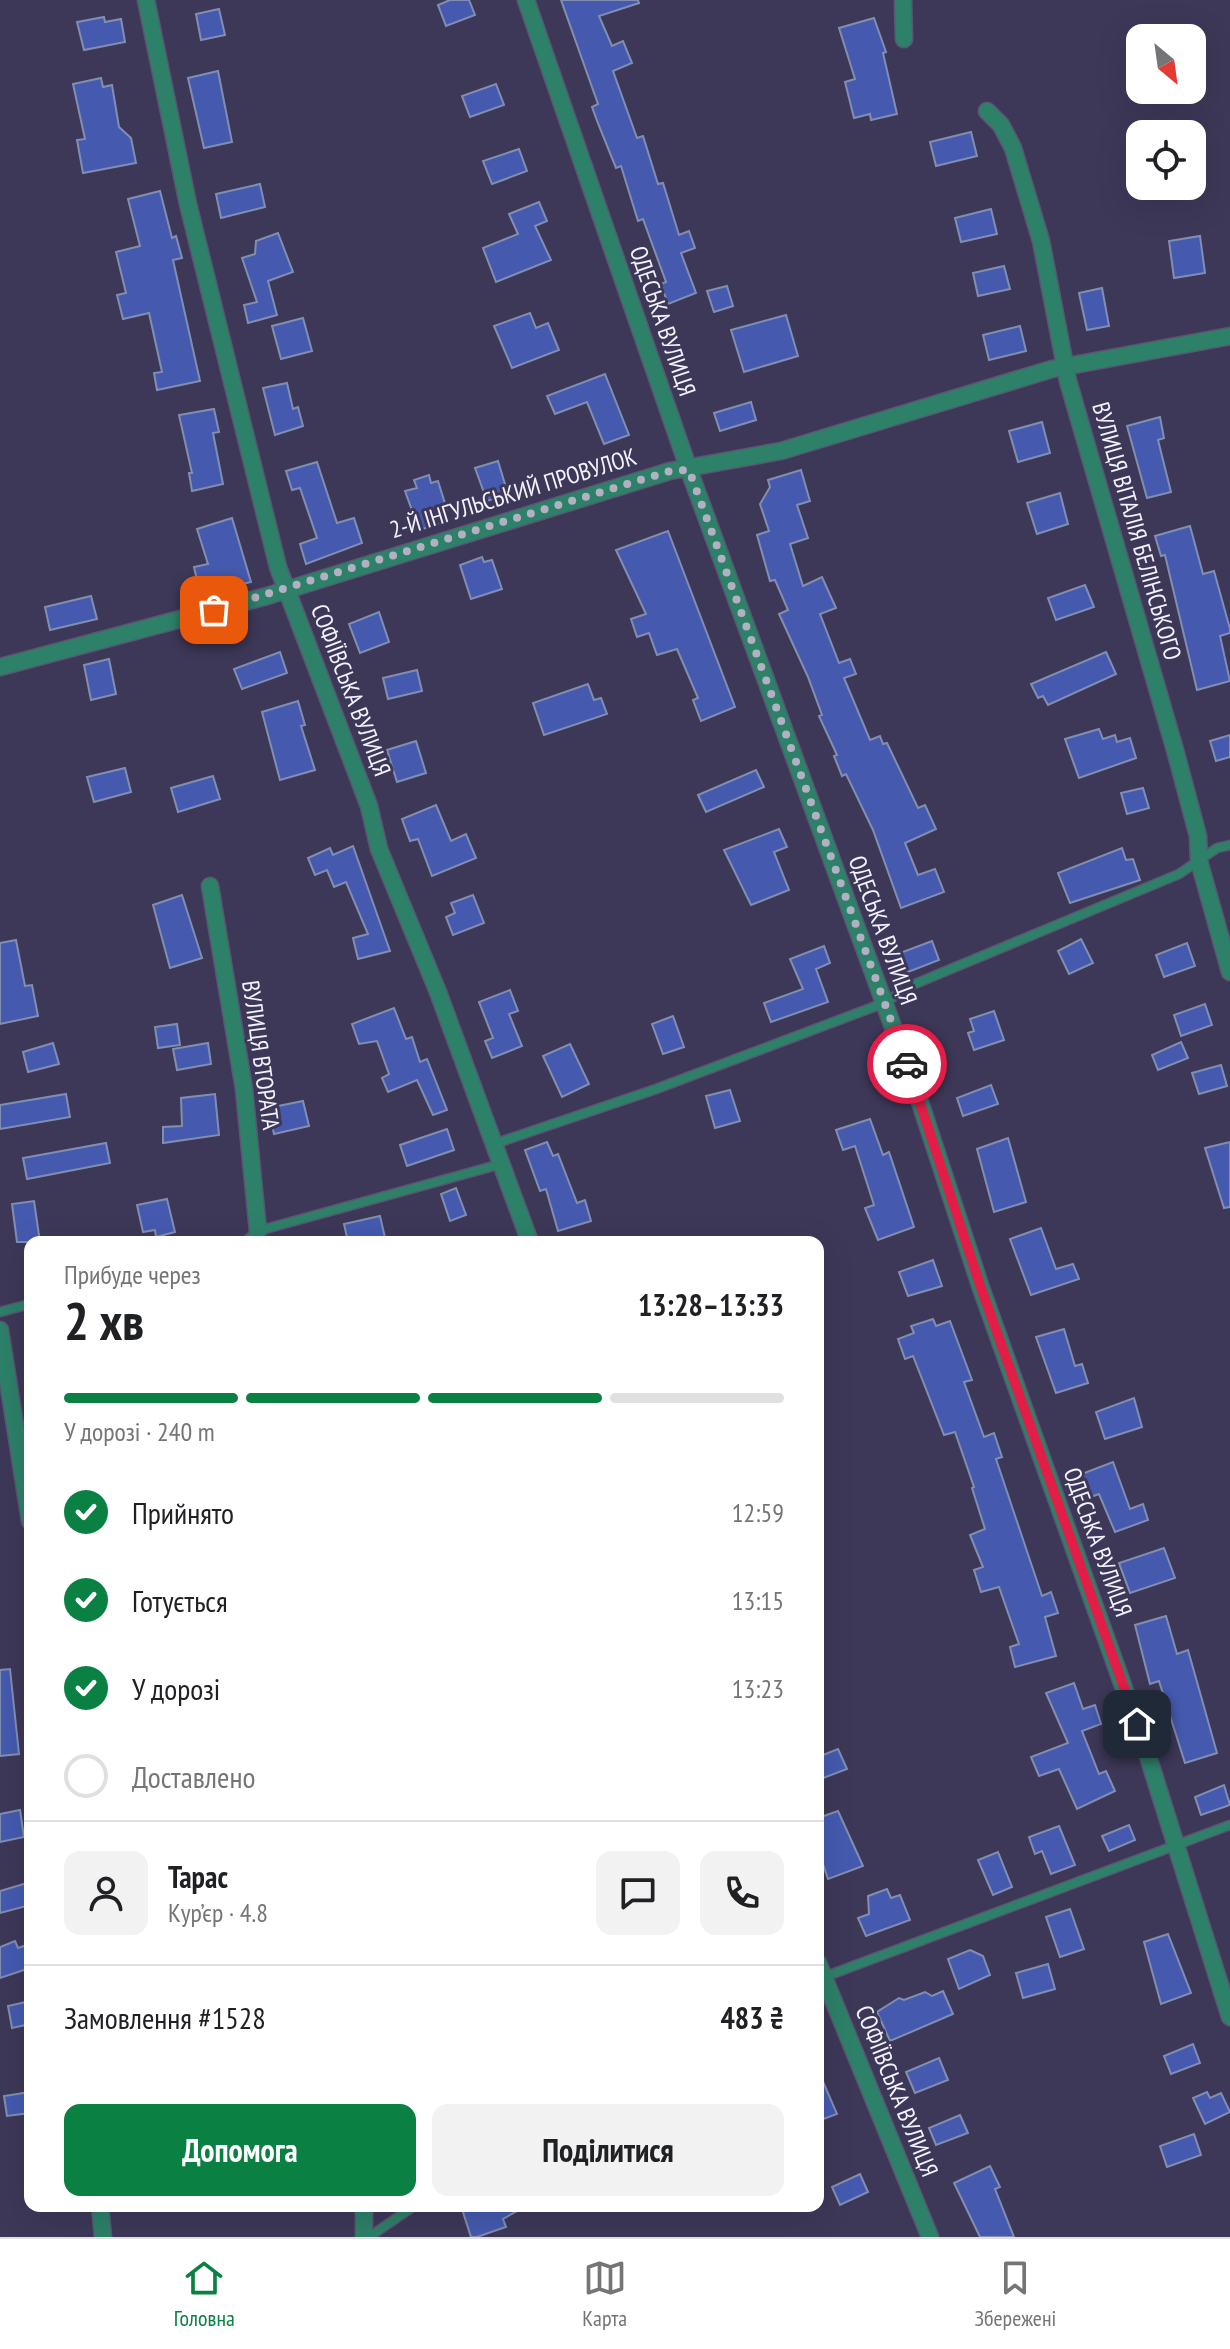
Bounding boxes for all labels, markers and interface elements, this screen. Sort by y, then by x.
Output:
north arrow [1126,24,1206,104]
map controls [1126,24,1206,200]
button: locate [1126,120,1206,200]
street label: ОДЕСЬКА ВУЛИЦЯ [623,242,703,400]
street label: ВУЛИЦЯ ВІТАЛІЯ БЕЛІНСЬКОГО [1085,398,1189,664]
street label: 2-Й ІНГУЛЬСЬКИЙ ПРОВУЛОК [386,441,640,545]
pin [180,576,248,644]
icon: bag [192,588,236,632]
street label: СОФІЇВСЬКА ВУЛИЦЯ [304,600,398,780]
street label: ОДЕСЬКА ВУЛИЦЯ [842,851,924,1009]
street label: ВУЛИЦЯ ВТОРАТА [235,978,287,1132]
courier [867,1024,947,1104]
icon: car [885,1042,929,1086]
text: Прибуде через [64,1258,201,1291]
text: 13:28–13:33 [638,1285,784,1324]
text: 2 хв [64,1287,144,1354]
text: У дорозі · 240 m [64,1415,215,1448]
street label: ОДЕСЬКА ВУЛИЦЯ [1057,1463,1139,1621]
icon: check [64,1490,108,1534]
text: Прийнято [132,1493,234,1532]
text: 12:59 [732,1496,784,1529]
icon: check [64,1578,108,1622]
text: Готується [132,1581,228,1620]
text: 13:15 [732,1584,784,1617]
icon: check [64,1666,108,1710]
text: У дорозі [132,1669,220,1708]
text: 13:23 [732,1672,784,1705]
pin [1103,1690,1171,1758]
icon: home [1115,1702,1159,1746]
text: Доставлено [132,1757,255,1796]
button: person [64,1851,148,1935]
button: chat [596,1851,680,1935]
button: phone [700,1851,784,1935]
text: Тарас [168,1857,228,1896]
text: Кур’єр · 4.8 [168,1896,268,1929]
text: Замовлення #1528 [64,1998,266,2037]
text: 483 ₴ [720,1998,784,2037]
street label: СОФІЇВСЬКА ВУЛИЦЯ [849,2001,945,2181]
button: Допомога [64,2104,416,2196]
button: Поділитися [432,2104,784,2196]
tab: Головна [174,2256,235,2332]
tab: Карта [582,2256,627,2332]
tab: Збережені [974,2256,1056,2332]

